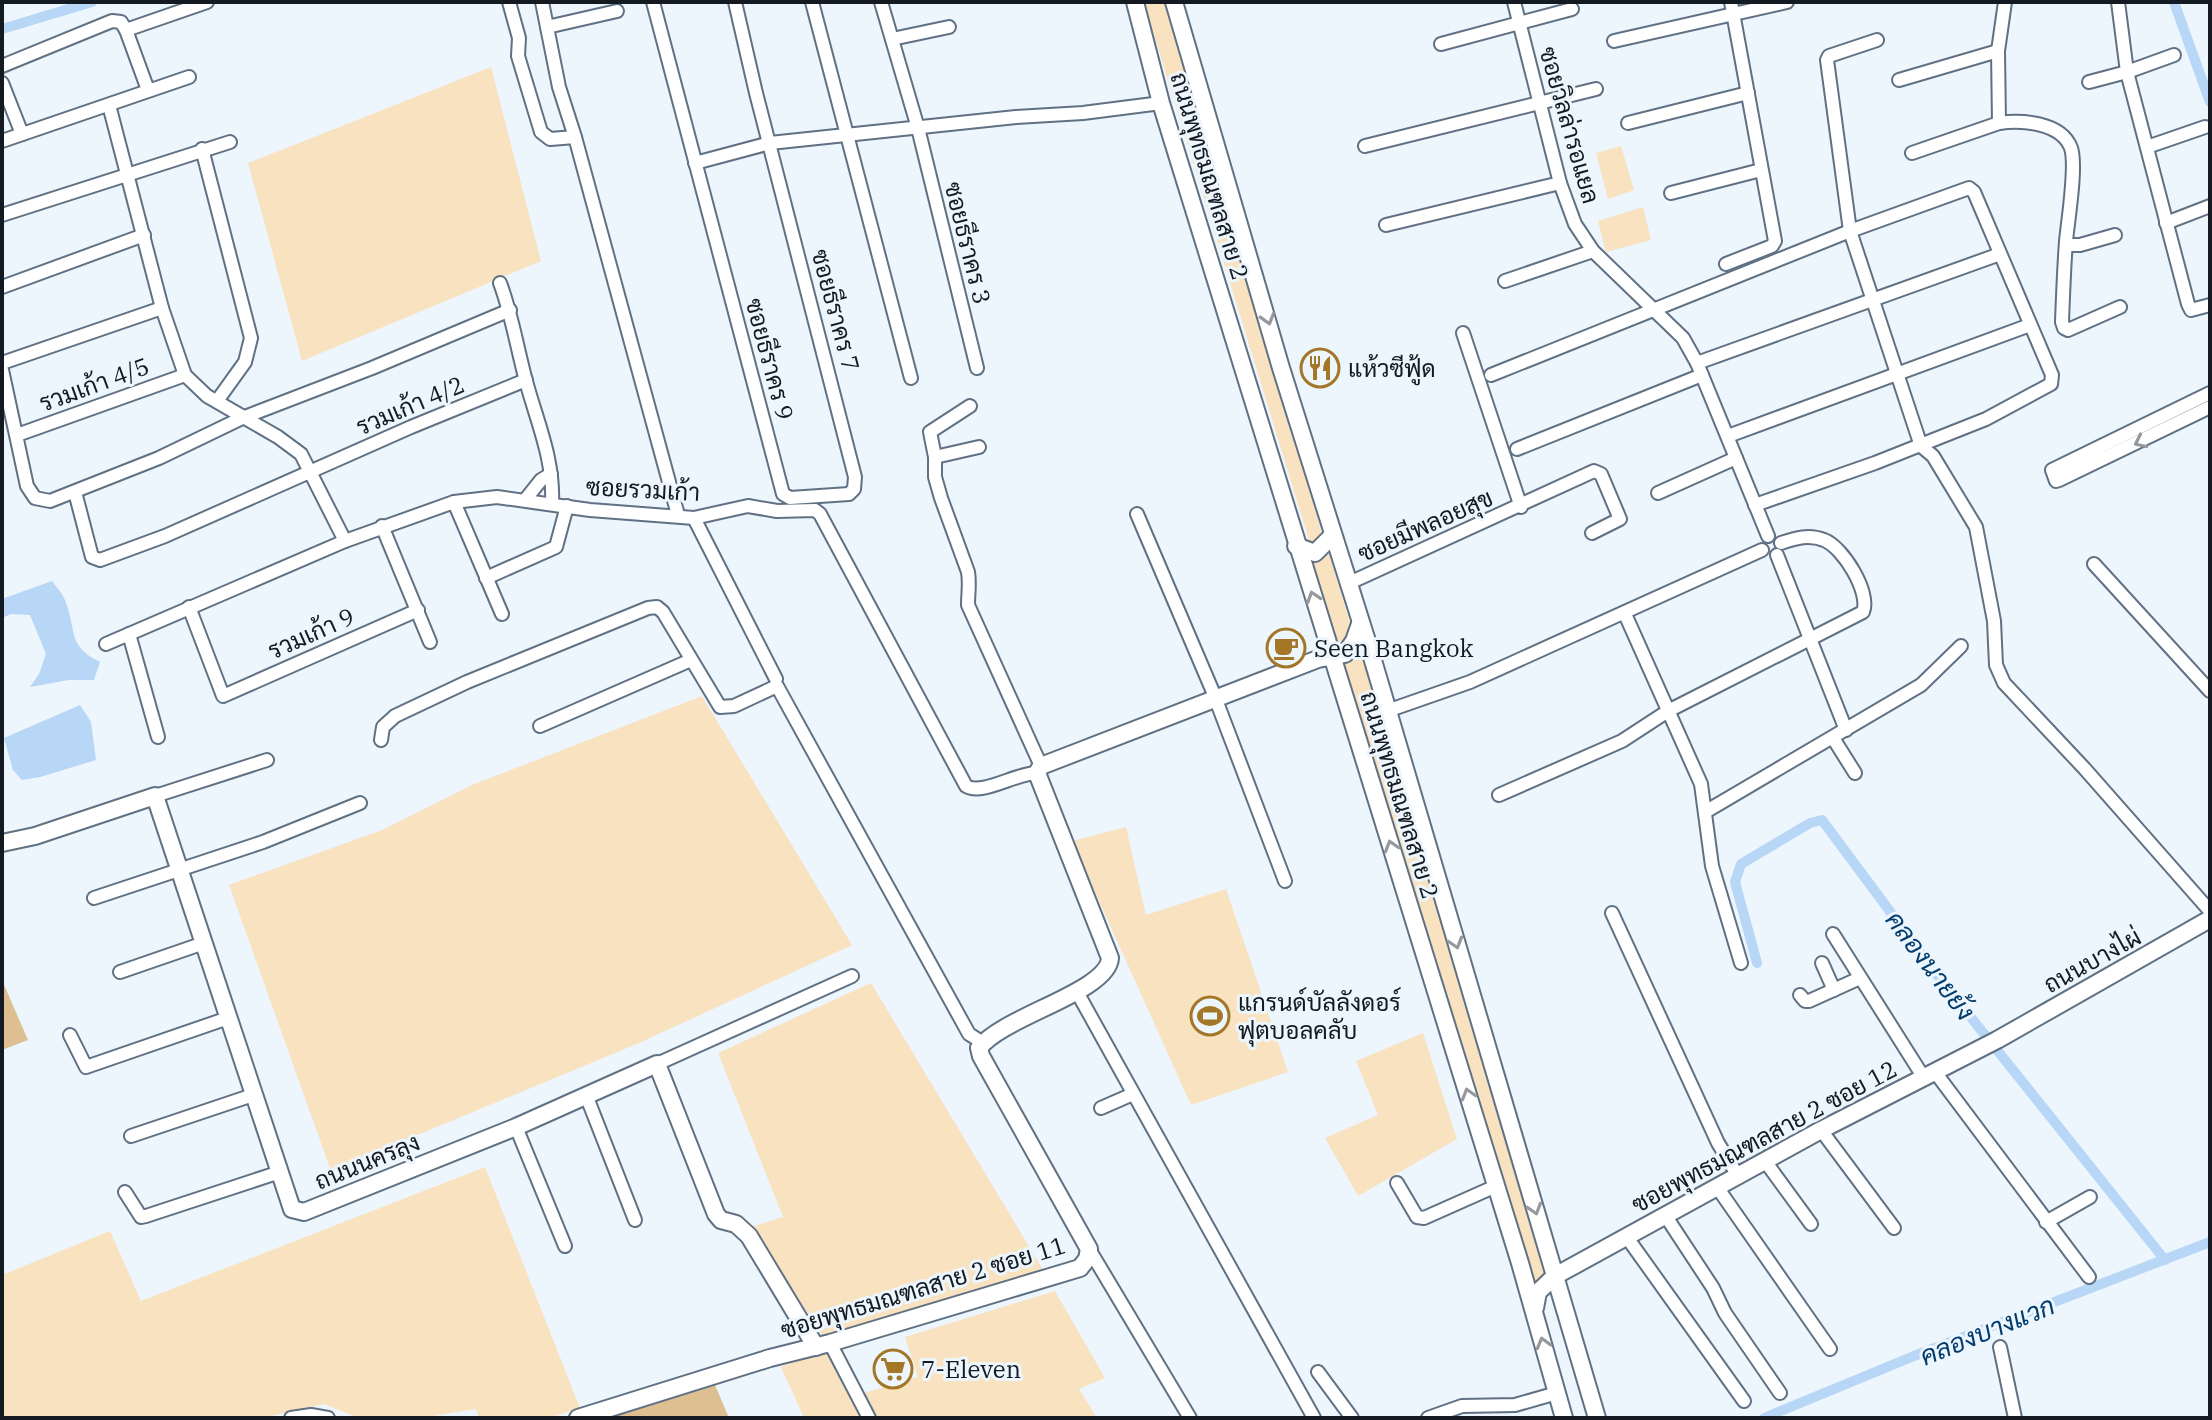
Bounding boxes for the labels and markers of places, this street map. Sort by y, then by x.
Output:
restaurant icon: แห้วซีฟู้ด [1299,347,1341,389]
place label: แห้วซีฟู้ด [1348,352,1436,386]
cafe icon: Seen Bangkok [1265,627,1307,669]
place label: Seen Bangkok [1314,632,1474,664]
place label: แกรนด์บัลลังดอร์ ฟุตบอลคลับ [1238,986,1401,1047]
sports icon: แกรนด์บัลลังดอร์ ฟุตบอลคลับ [1189,995,1231,1037]
supermarket icon: 7-Eleven [872,1348,914,1390]
place label: 7-Eleven [921,1353,1021,1385]

